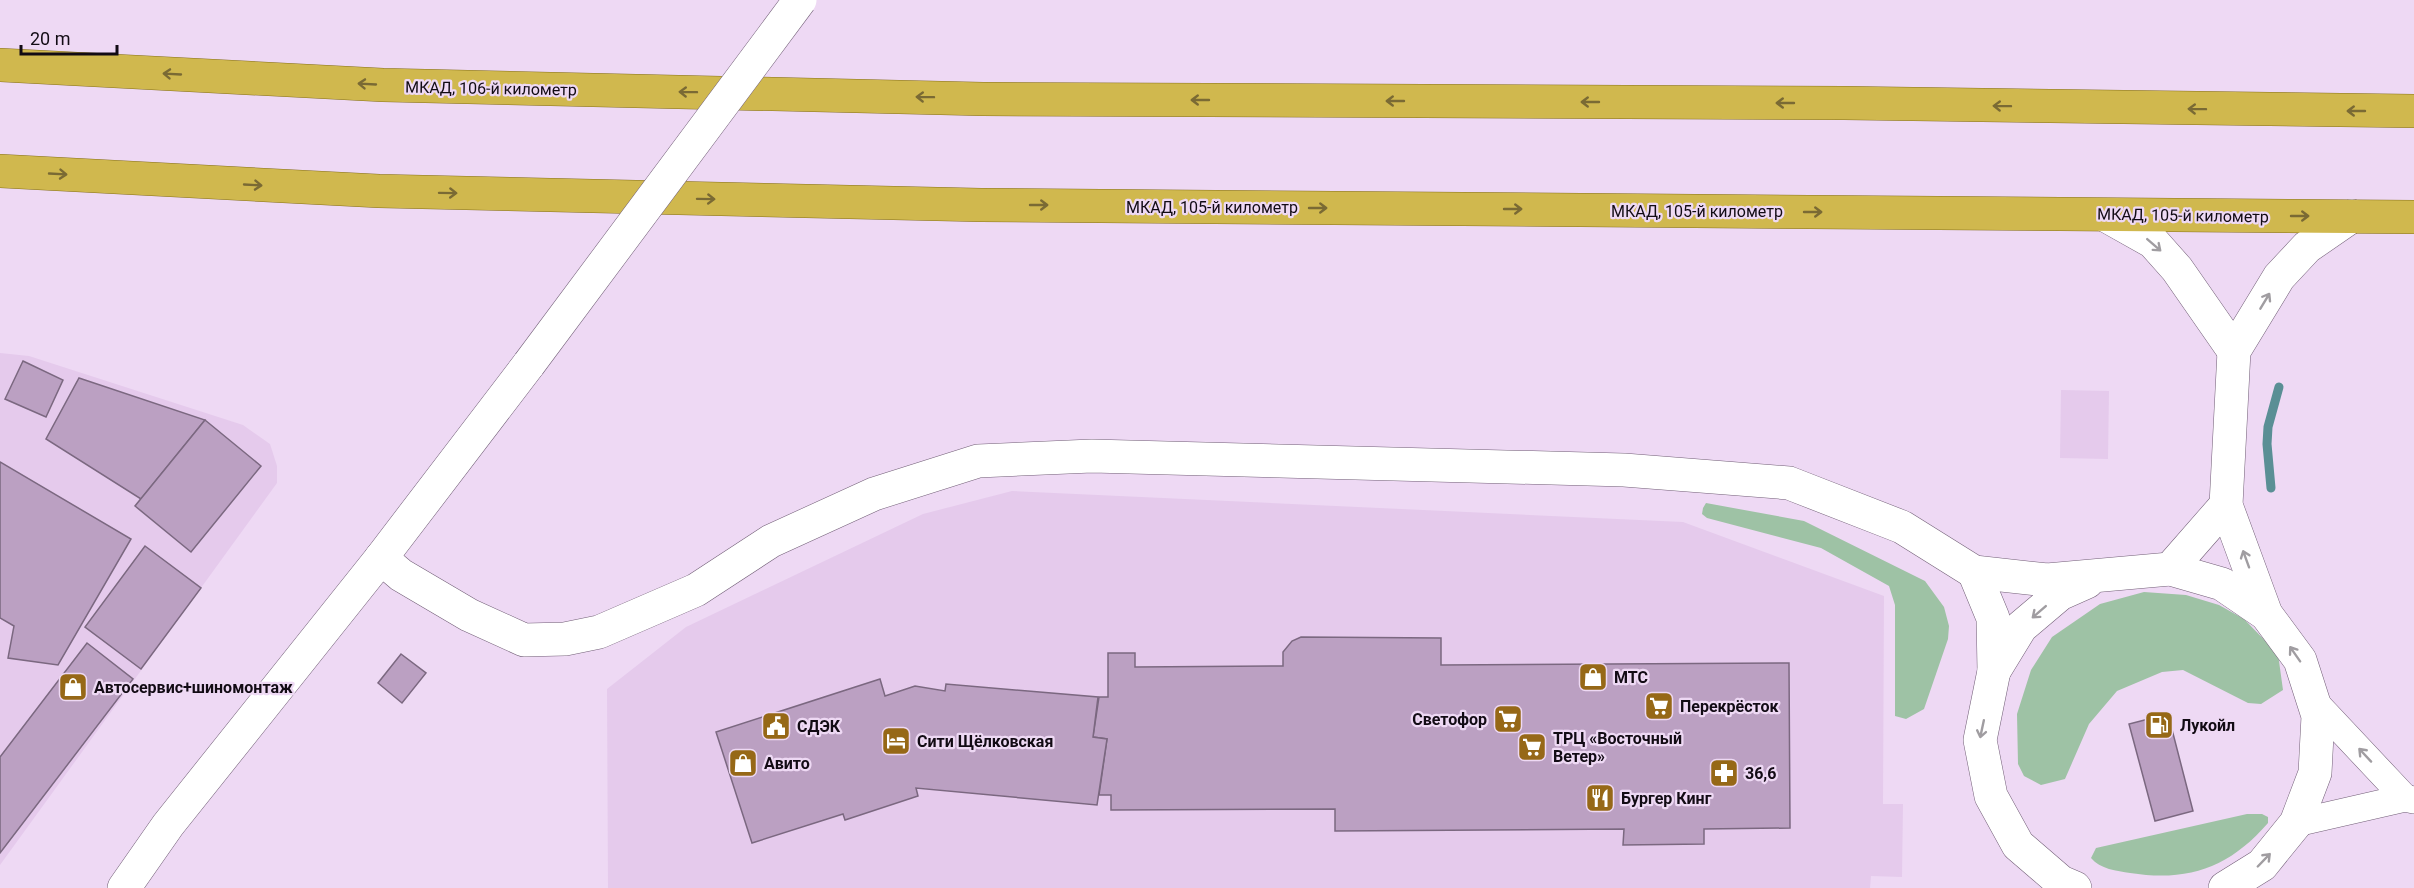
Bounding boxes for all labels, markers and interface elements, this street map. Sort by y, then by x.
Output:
scale bar [21,18,117,56]
text: 20 m [30,28,70,49]
one-way arrow [163,69,182,80]
street label: МКАД, 106-й километр [405,78,577,99]
one-way arrow [357,79,377,90]
one-way arrow [678,86,698,98]
one-way arrow [915,92,935,103]
one-way arrow [1191,94,1211,106]
one-way arrow [1386,95,1406,107]
one-way arrow [1581,96,1601,108]
one-way arrow [1776,97,1796,109]
one-way arrow [1992,100,2012,112]
one-way arrow [2187,103,2207,115]
one-way arrow [2346,105,2366,116]
one-way arrow [48,169,68,180]
one-way arrow [243,179,263,190]
one-way arrow [437,187,457,199]
one-way arrow [695,193,715,204]
street label: МКАД, 105-й километр [1126,198,1298,217]
one-way arrow [1029,199,1049,211]
one-way arrow [1308,202,1328,214]
street label: МКАД, 105-й километр [1611,202,1783,221]
one-way arrow [1503,204,1523,215]
street label: МКАД, 105-й километр [2097,205,2269,226]
one-way arrow [1803,206,1823,218]
one-way arrow [2290,210,2310,222]
one-way arrow [2146,238,2161,252]
one-way arrow [2259,293,2271,310]
one-way arrow [2239,551,2250,569]
one-way arrow [2032,605,2047,619]
one-way arrow [2289,646,2301,662]
shop icon: МТС [1577,661,1609,693]
place label: МТС [1614,668,1648,687]
shop icon: Автосервис+шиномонтаж [57,671,89,703]
place label: Автосервис+шиномонтаж [94,678,293,697]
supermarket icon: Перекрёсток [1643,690,1675,722]
place label: Перекрёсток [1680,697,1780,716]
supermarket icon: Светофор [1492,703,1524,735]
fuel station icon: Лукойл [2143,709,2175,741]
public building icon: СДЭК [760,710,792,742]
place label: Светофор [1412,710,1487,729]
place label: Лукойл [2180,716,2235,735]
place label: СДЭК [797,717,841,736]
one-way arrow [1976,719,1987,738]
hotel icon: Сити Щёлковская [880,725,912,757]
place label: ТРЦ «Восточный Ветер» [1553,729,1682,766]
supermarket icon: ТРЦ «Восточный Ветер» [1516,731,1548,763]
place label: Сити Щёлковская [917,732,1053,751]
shop icon: Авито [727,747,759,779]
one-way arrow [2358,748,2372,763]
place label: Авито [764,754,810,773]
pharmacy icon: 36,6 [1708,757,1740,789]
place label: 36,6 [1745,764,1776,783]
restaurant icon: Бургер Кинг [1584,782,1616,814]
place label: Бургер Кинг [1621,789,1712,808]
one-way arrow [2257,853,2271,868]

